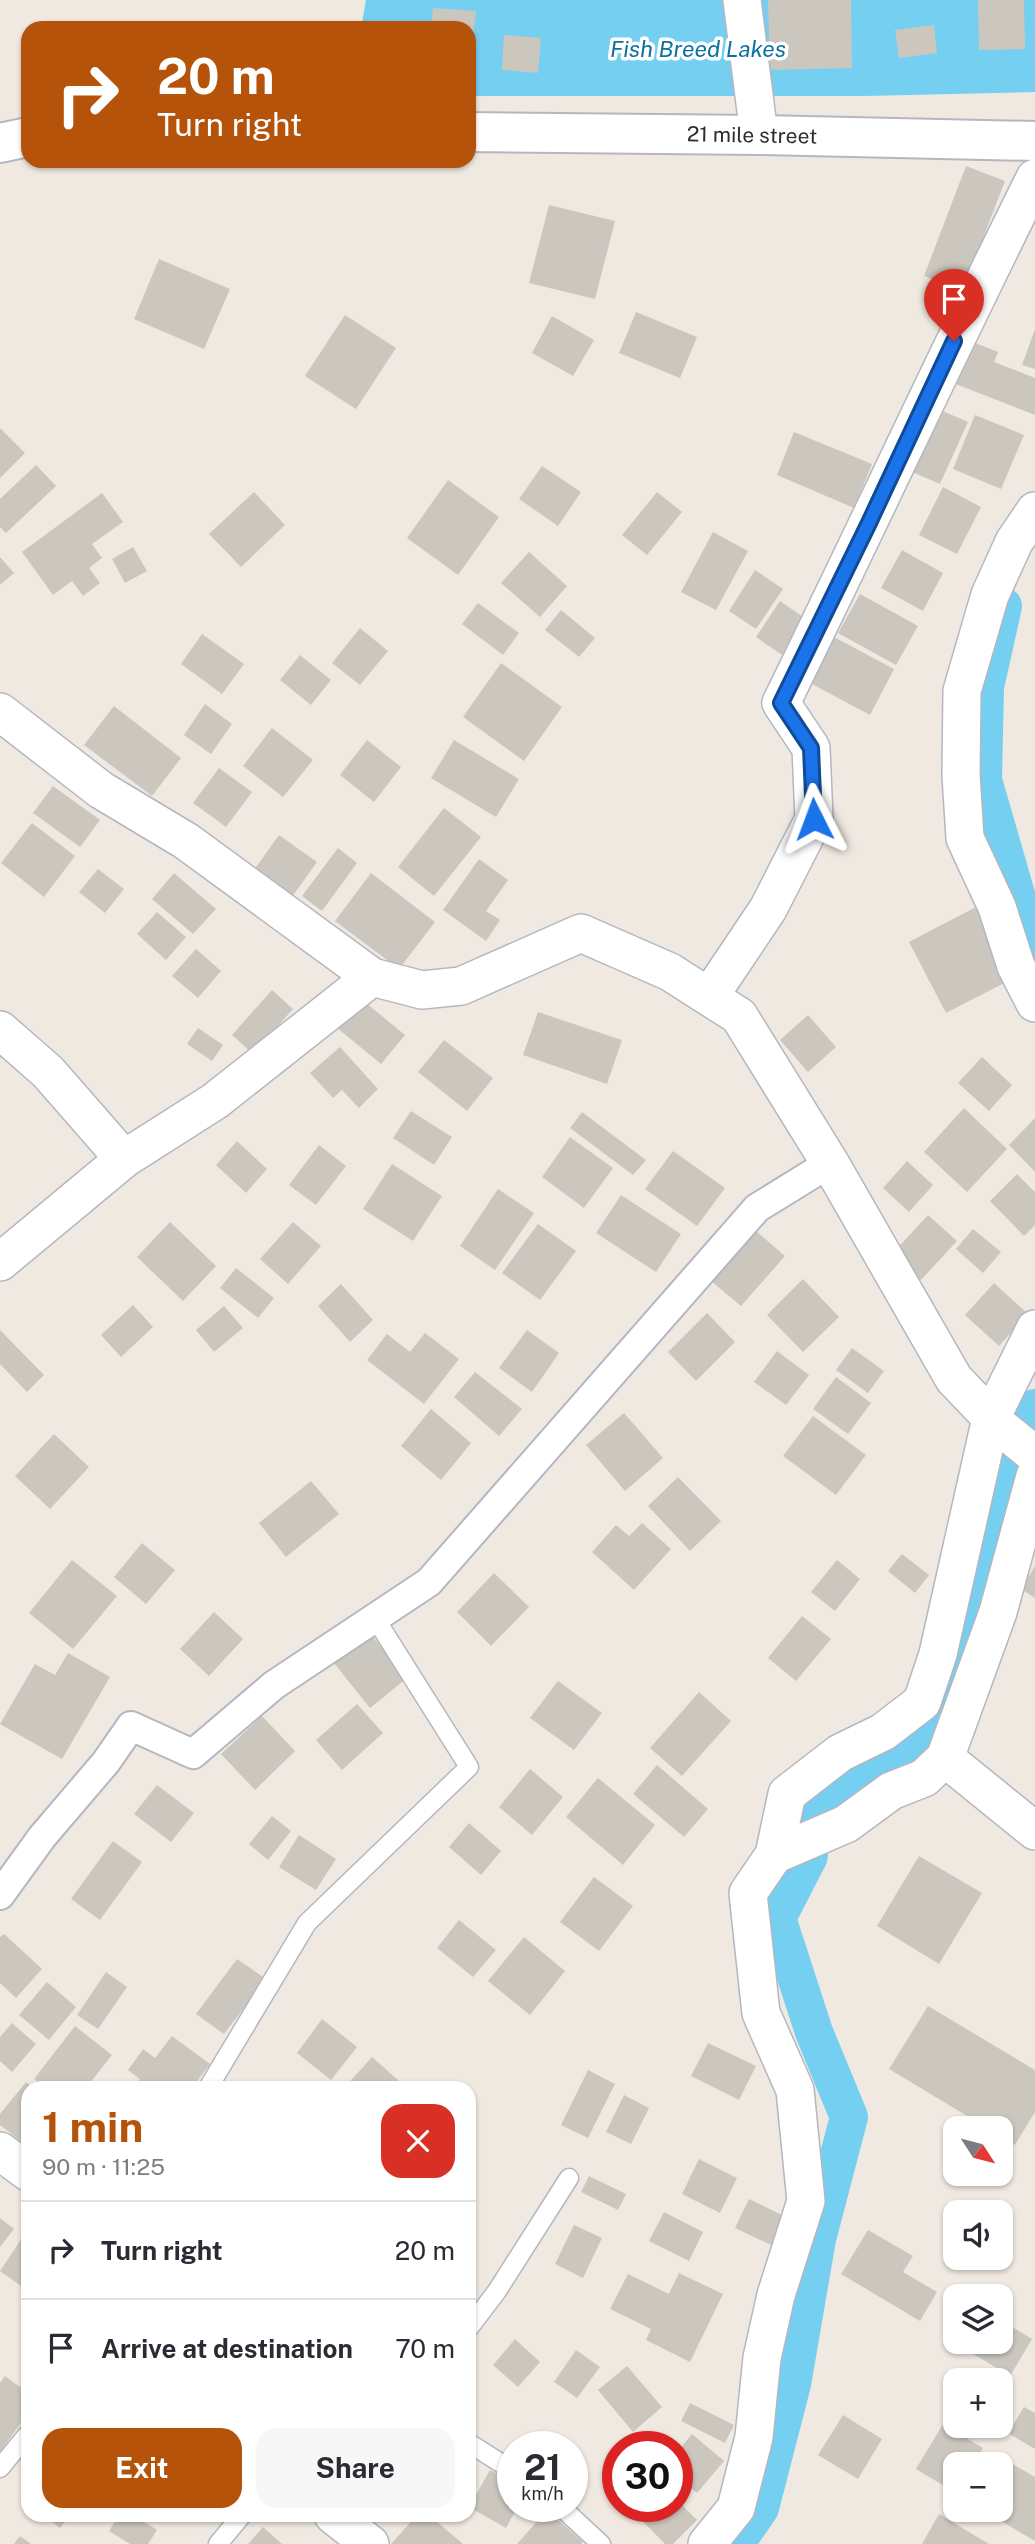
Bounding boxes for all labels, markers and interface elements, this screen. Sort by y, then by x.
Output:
water label: Fish Breed Lakes [610,35,786,62]
text: 20 m [157,47,275,105]
icon: right [42,49,133,140]
text: Turn right [157,106,302,143]
street label: 21 mile street [687,121,817,149]
pin [924,269,984,341]
icon: arrive [935,280,973,318]
position arrow [777,782,851,856]
text: 1 min [42,2102,143,2151]
button: close [381,2104,455,2178]
north arrow [943,2116,1013,2186]
map controls [943,2116,1013,2522]
text: 90 m · 11:25 [42,2153,165,2180]
button: sound [943,2200,1013,2270]
icon: right [42,2231,80,2269]
text: Turn right [101,2235,223,2266]
text: 20 m [395,2235,455,2266]
button: layers [943,2284,1013,2354]
icon: arrive [42,2329,80,2367]
text: Arrive at destination [101,2333,353,2364]
text: 70 m [395,2333,455,2364]
button: + [943,2368,1013,2438]
button: Exit [42,2428,242,2508]
button: Share [256,2428,455,2508]
speed limit sign: 30 [602,2431,693,2522]
text: 21 [524,2447,561,2488]
button: − [943,2452,1013,2522]
text: km/h [521,2483,564,2504]

